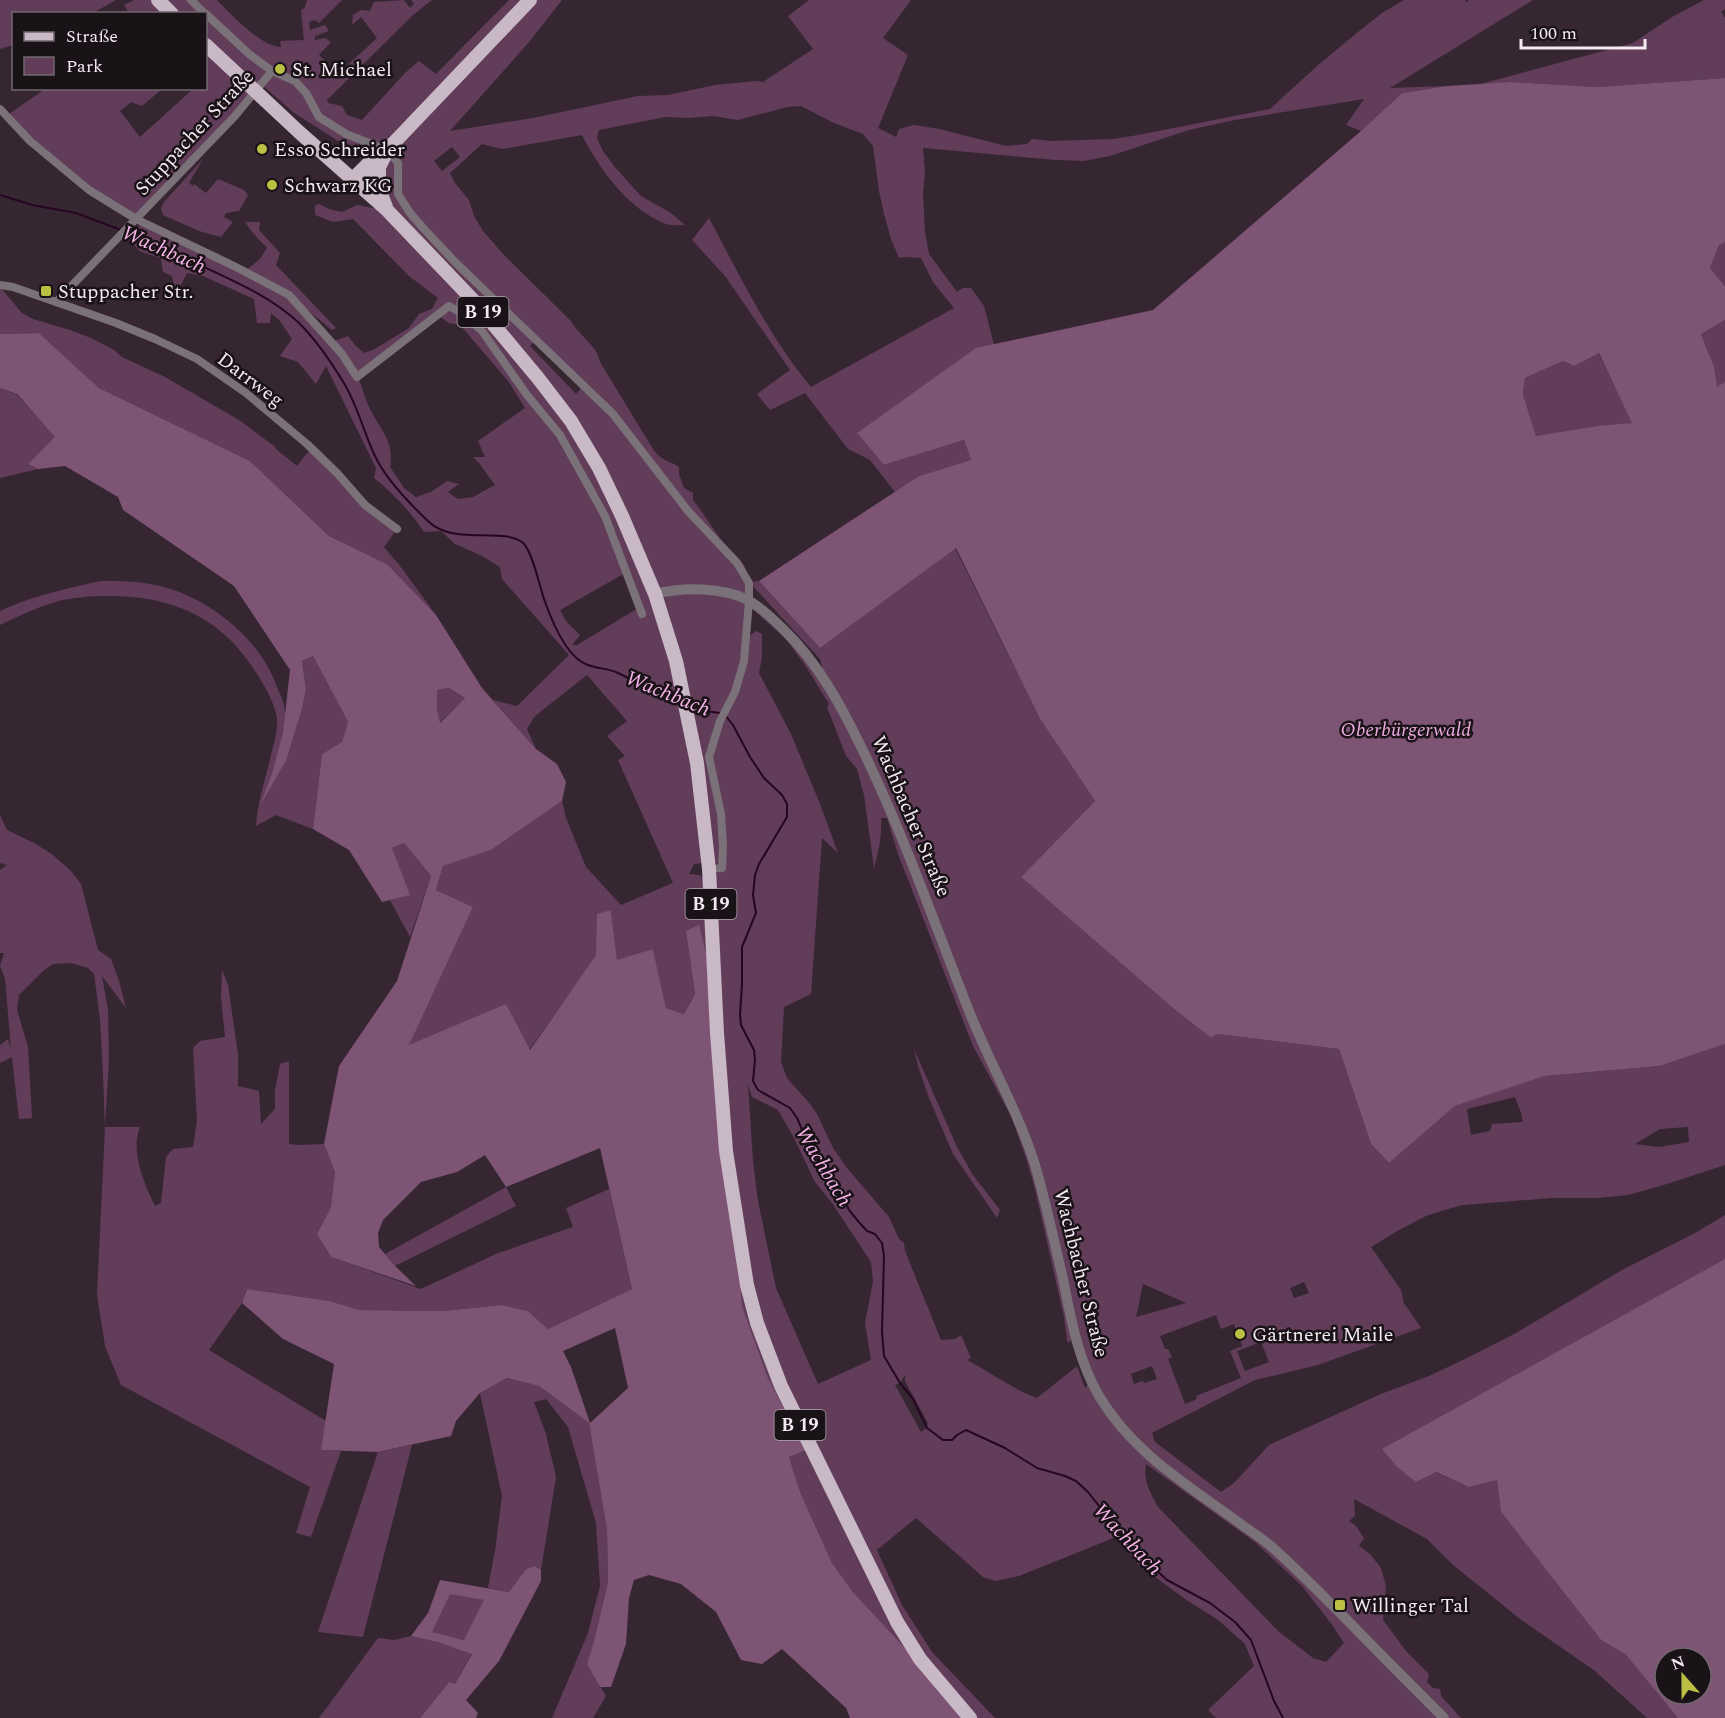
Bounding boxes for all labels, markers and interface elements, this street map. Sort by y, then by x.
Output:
legend [12,12,207,90]
scale bar [1521,12,1646,50]
text: 100 m [1530,20,1577,47]
text: Straße [66,23,118,50]
text: Park [66,53,103,80]
place label: St. Michael [292,55,392,85]
marker: St. Michael [273,62,287,76]
street label: Stuppacher Straße [128,63,261,203]
place label: Esso Schreider [274,135,405,165]
marker: Esso Schreider [255,142,269,156]
place label: Schwarz KG [284,171,392,201]
marker: Schwarz KG [265,178,279,192]
water label: Wachbach [116,217,211,283]
place label: Stuppacher Str. [58,277,194,307]
marker: Stuppacher Str. [39,284,53,298]
road number: B 19 [458,297,508,327]
street label: Darrweg [211,345,290,415]
water label: Wachbach [620,662,715,726]
park label: Oberbürgerwald [1341,715,1471,745]
street label: Wachbacher Straße [864,731,959,902]
road number: B 19 [686,889,736,919]
water label: Wachbach [786,1120,860,1213]
street label: Wachbacher Straße [1046,1186,1116,1361]
place label: Gärtnerei Maile [1252,1320,1393,1350]
marker: Gärtnerei Maile [1233,1327,1247,1341]
road number: B 19 [774,1410,826,1440]
water label: Wachbach [1085,1496,1170,1583]
place label: Willinger Tal [1352,1591,1469,1621]
marker: Willinger Tal [1333,1598,1347,1612]
north arrow [1653,1646,1713,1706]
text: N [1668,1649,1688,1676]

